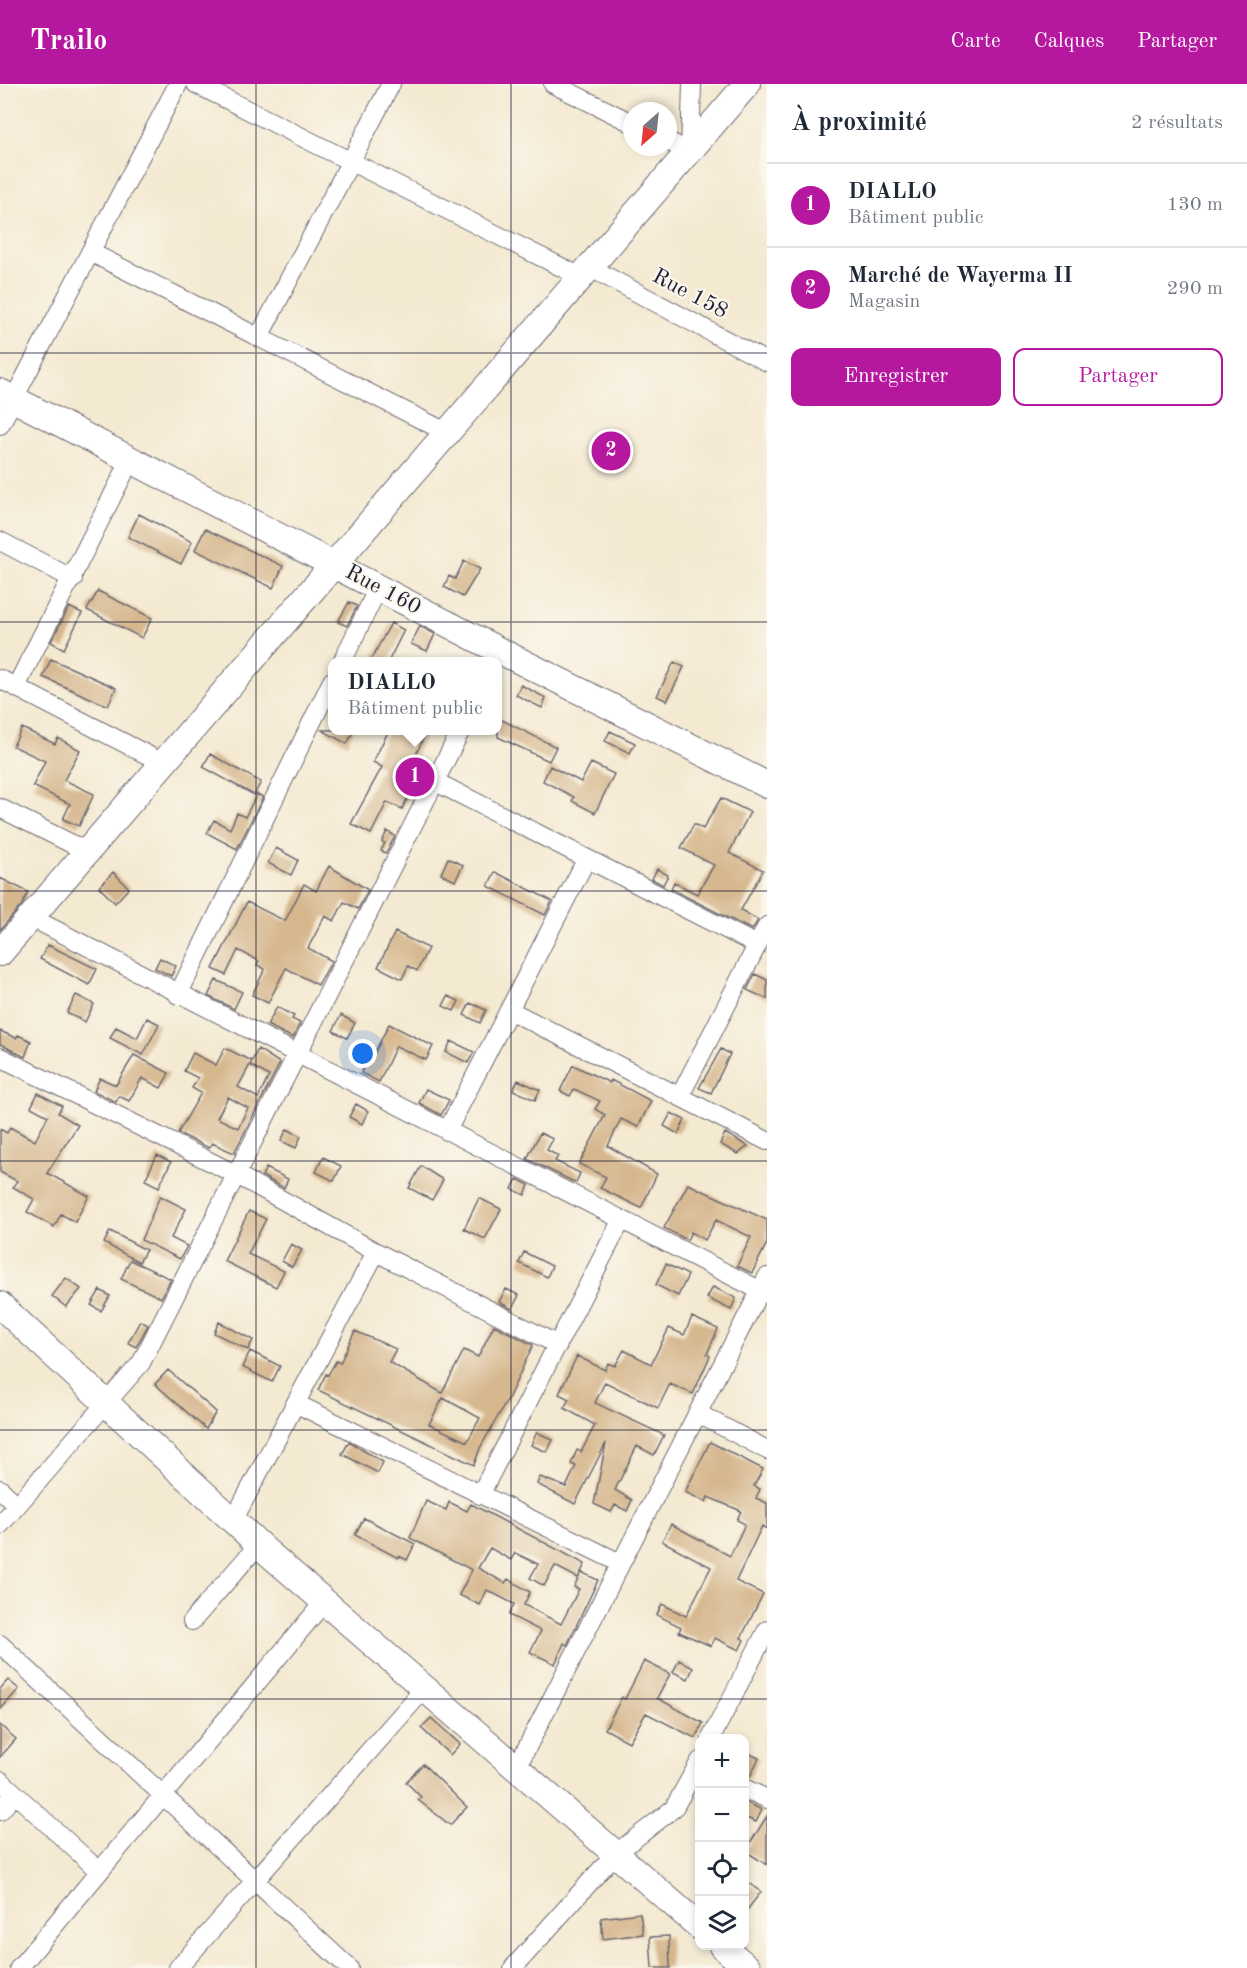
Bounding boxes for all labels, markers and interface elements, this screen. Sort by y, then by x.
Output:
text: Trailo [30,28,107,56]
text: Carte [951,31,1001,52]
text: Calques [1034,31,1104,52]
text: Partager [1137,31,1217,52]
north arrow [623,102,677,156]
text: À proximité [791,110,927,136]
text: 2 résultats [1131,113,1223,133]
text: DIALLO [848,181,937,203]
text: 1 [805,195,816,215]
text: 130 m [1167,195,1223,215]
text: Bâtiment public [848,208,983,228]
street label: Rue 158 [649,265,731,323]
text: Marché de Wayerma II [848,265,1073,287]
text: 2 [805,279,816,299]
text: 290 m [1167,279,1223,299]
text: Magasin [848,292,920,312]
button: Enregistrer [791,348,1001,406]
button: Partager [1013,348,1223,406]
pin: 2 [592,428,630,473]
street label: Rue 160 [342,561,424,619]
popup [328,657,502,735]
text: DIALLO [347,672,436,694]
text: Bâtiment public [347,699,483,719]
pin: 1 [396,754,434,800]
your location [348,1039,377,1068]
map controls [695,1734,749,1950]
button: + [695,1734,749,1788]
button: − [695,1788,749,1842]
button: locate [695,1842,749,1896]
button: layers [695,1896,749,1950]

